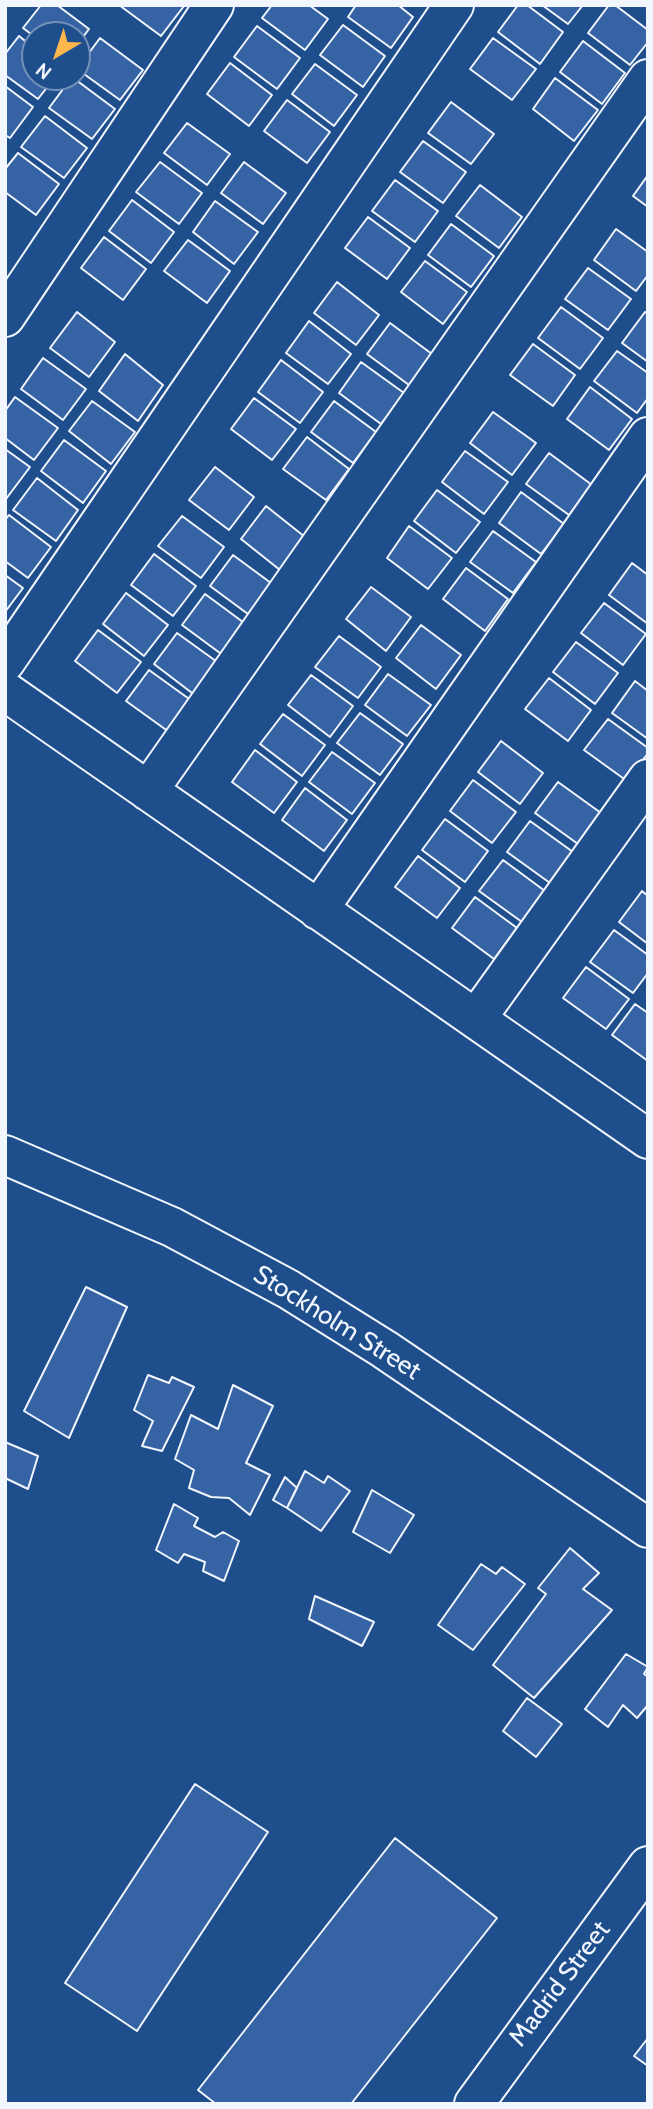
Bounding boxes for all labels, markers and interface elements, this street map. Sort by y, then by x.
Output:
north arrow [21,21,91,91]
text: N [31,58,56,84]
street label: Stockholm Street [248,1259,426,1387]
street label: Madrid Street [503,1915,617,2053]

